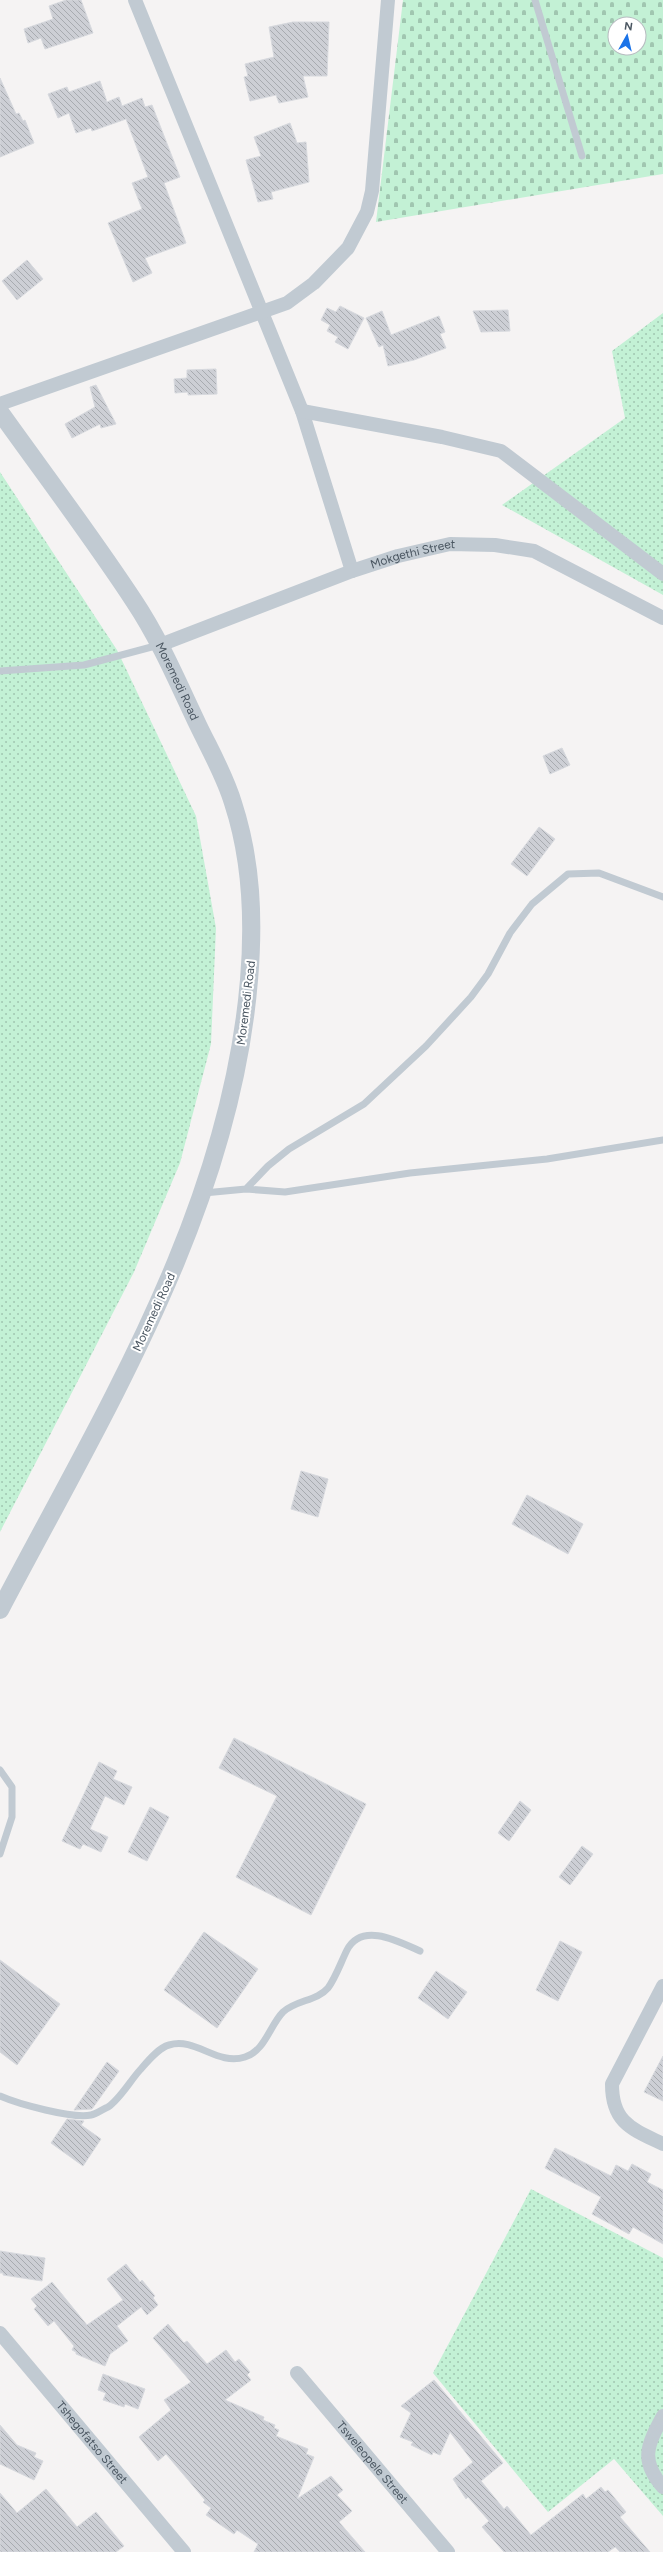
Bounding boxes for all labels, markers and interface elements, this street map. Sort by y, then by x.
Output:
north arrow [607,16,647,56]
text: N [623,20,633,34]
street label: Mokgethi Street [369,537,456,572]
street label: Moremedi Road [153,640,202,723]
street label: Moremedi Road [234,960,258,1046]
street label: Moremedi Road [130,1271,178,1353]
street label: Tshegofatso Street [53,2398,131,2487]
street label: Tsweleopele Street [334,2418,411,2507]

